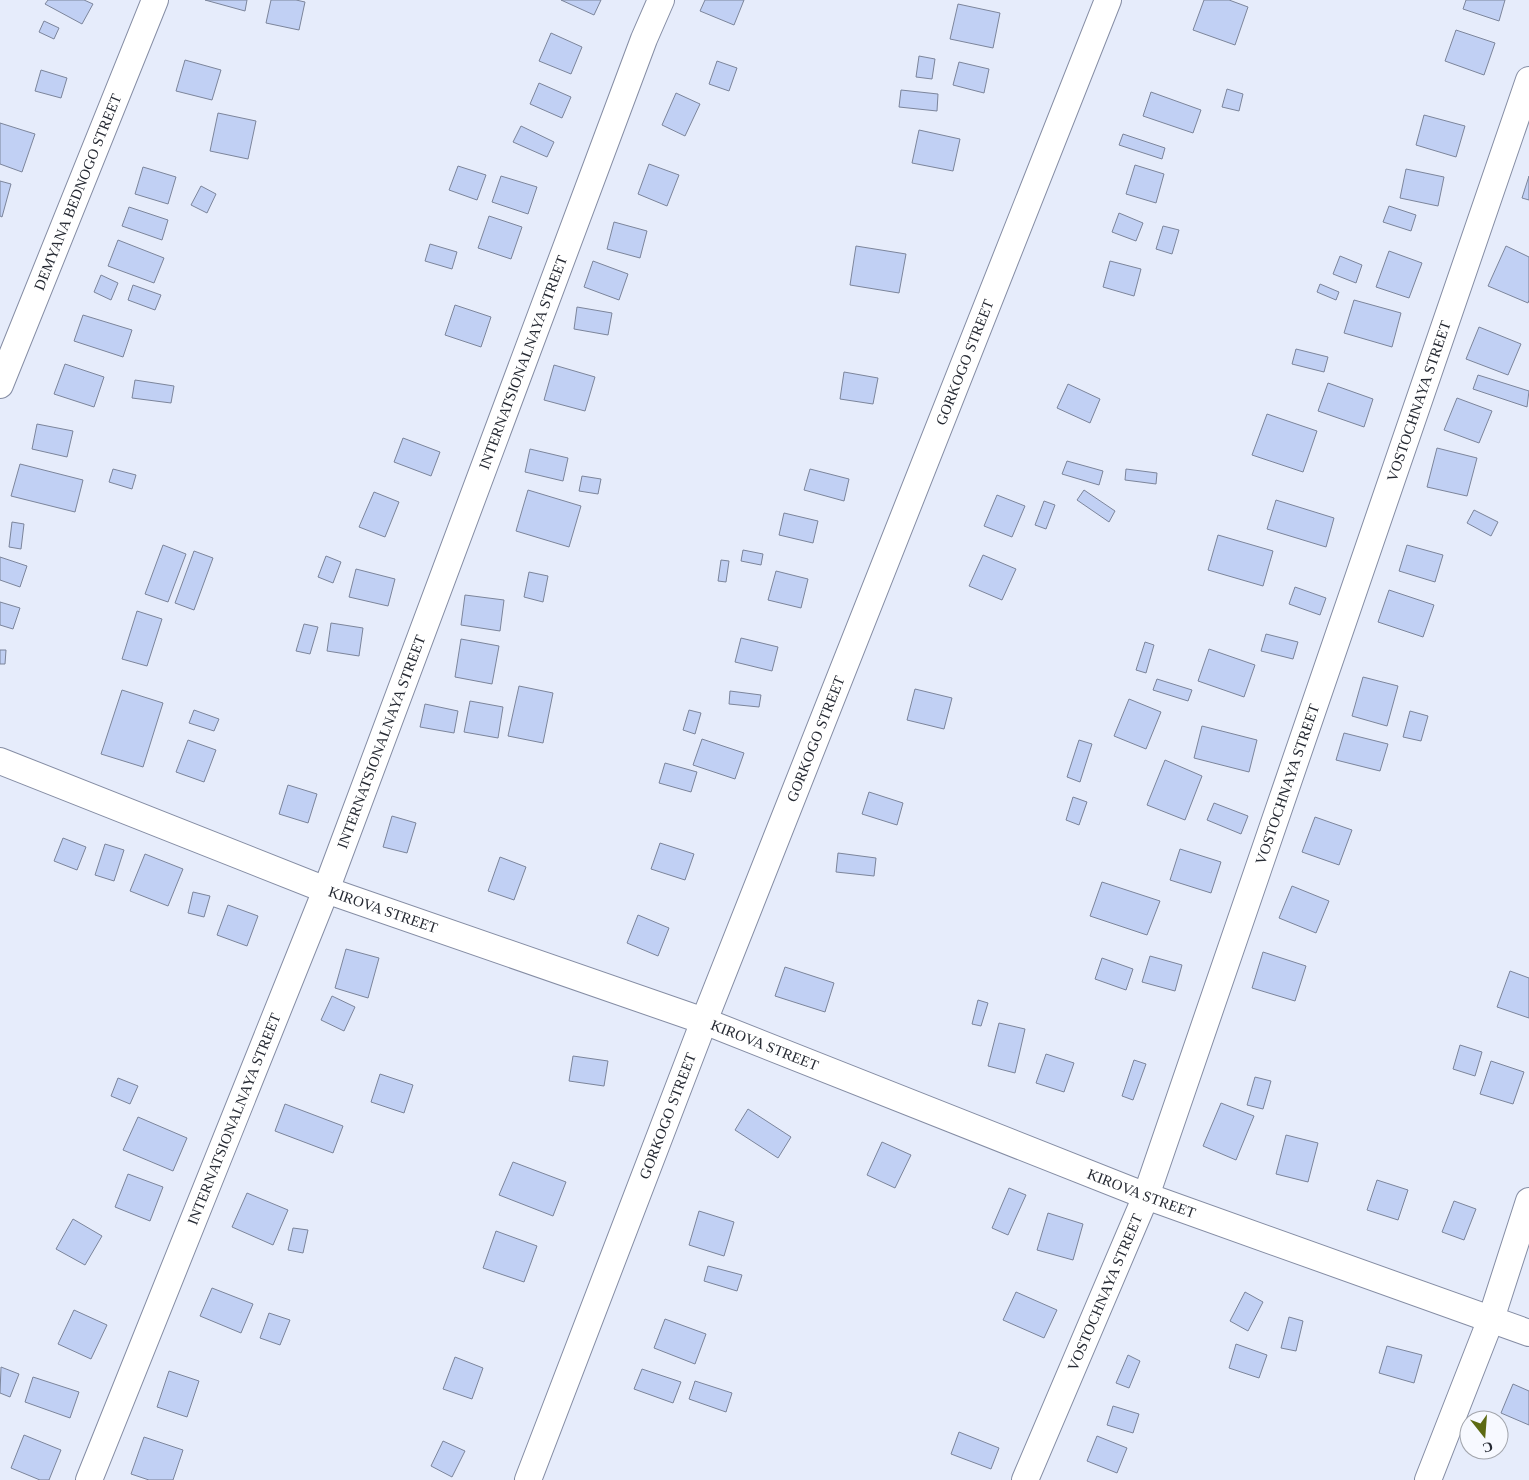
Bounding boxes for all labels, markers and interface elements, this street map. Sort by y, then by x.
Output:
street label: DEMYANA BEDNOGO STREET [31,92,124,293]
street label: INTERNATSIONALNAYA STREET [476,253,570,471]
street label: GORKOGO STREET [933,297,997,427]
street label: VOSTOCHNAYA STREET [1384,319,1454,484]
street label: INTERNATSIONALNAYA STREET [334,633,429,851]
street label: GORKOGO STREET [784,674,848,804]
street label: VOSTOCHNAYA STREET [1252,702,1322,867]
street label: KIROVA STREET [326,883,440,936]
street label: INTERNATSIONALNAYA STREET [184,1011,284,1227]
street label: KIROVA STREET [709,1017,821,1074]
street label: GORKOGO STREET [636,1050,699,1181]
street label: KIROVA STREET [1085,1166,1198,1221]
street label: VOSTOCHNAYA STREET [1064,1211,1145,1373]
north arrow [1459,1410,1509,1460]
text: С [1481,1438,1495,1456]

